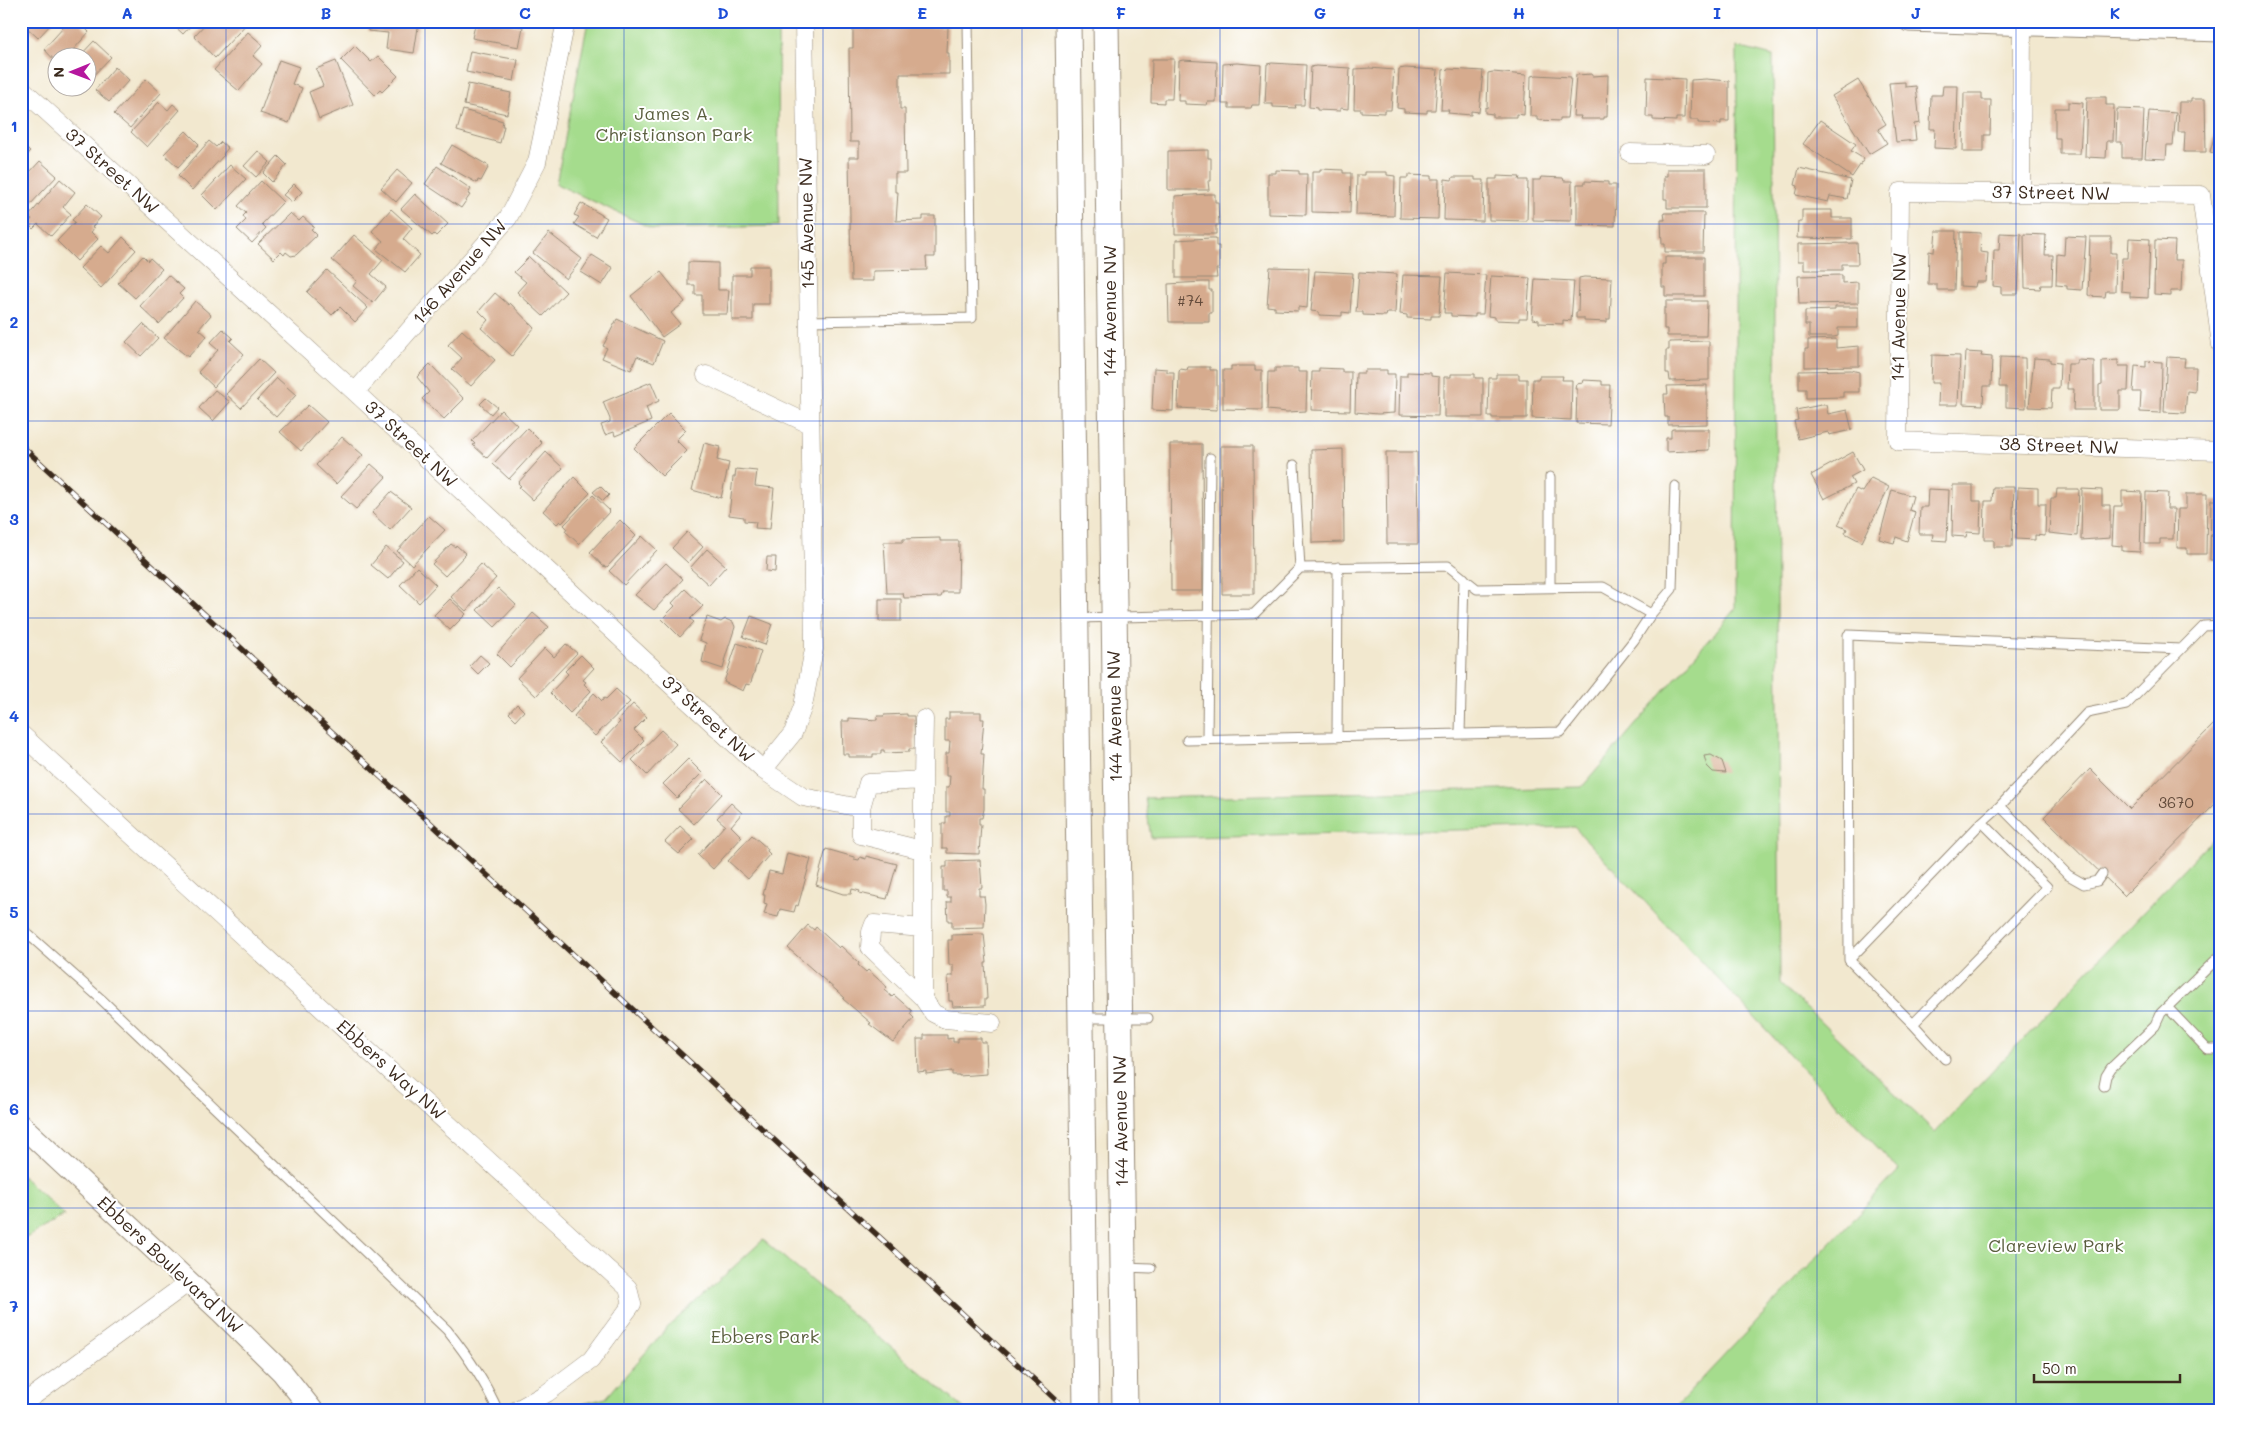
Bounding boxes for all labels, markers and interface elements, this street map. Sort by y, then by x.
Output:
text: A [121,2,133,23]
text: B [321,2,331,23]
text: C [519,2,531,23]
text: D [717,2,729,23]
text: E [917,2,927,23]
text: F [1116,2,1126,23]
text: G [1314,2,1326,23]
text: H [1513,2,1525,23]
text: I [1713,2,1721,23]
text: J [1911,2,1921,23]
text: K [2110,2,2120,23]
north arrow [48,48,98,98]
text: N [49,67,68,78]
park label: James A. Christianson Park [596,101,752,146]
text: 1 [10,115,18,136]
street label: 37 Street NW [61,122,165,219]
street label: 145 Avenue NW [793,157,819,289]
street label: 37 Street NW [1992,179,2110,205]
street label: 146 Avenue NW [407,214,512,329]
street label: 144 Avenue NW [1097,245,1121,377]
street label: 141 Avenue NW [1885,252,1911,382]
house number: #74 [1177,290,1203,310]
text: 2 [10,311,19,332]
street label: 37 Street NW [360,394,463,492]
street label: 38 Street NW [1999,431,2119,459]
text: 3 [9,508,19,529]
street label: 144 Avenue NW [1101,650,1127,782]
street label: 37 Street NW [657,669,760,767]
text: 4 [9,705,19,726]
house number: 3670 [2158,792,2194,812]
text: 5 [9,901,19,922]
street label: Ebbers Way NW [332,1014,451,1125]
street label: 144 Avenue NW [1107,1055,1133,1187]
text: 6 [9,1098,19,1119]
street label: Ebbers Boulevard NW [93,1190,249,1338]
park label: Clareview Park [1988,1233,2124,1257]
text: 7 [10,1295,19,1316]
park label: Ebbers Park [711,1324,819,1348]
scale bar [2034,1352,2181,1384]
text: 50 m [2042,1358,2077,1378]

